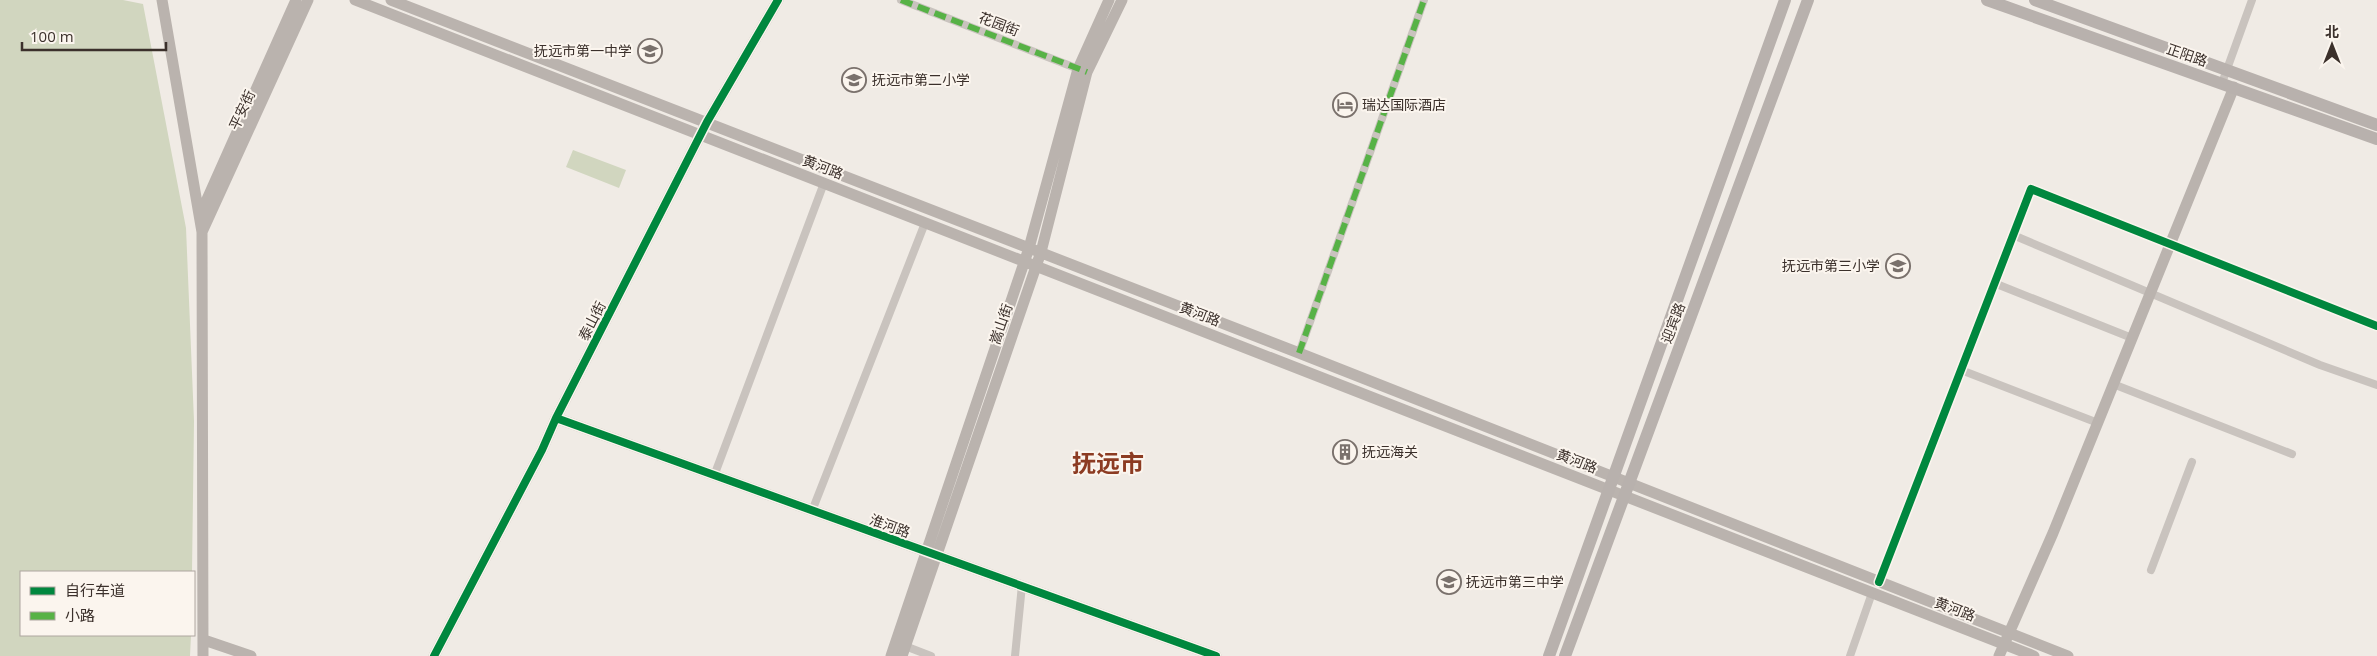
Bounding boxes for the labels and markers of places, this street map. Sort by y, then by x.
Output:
school or university icon: 抚远市第一中学 [637,38,663,64]
place label: 抚远市第一中学 [534,41,632,60]
school or university icon: 抚远市第二小学 [841,67,867,93]
place label: 抚远市第二小学 [872,70,970,89]
hotel icon: 瑞达国际酒店 [1332,92,1358,118]
place label: 瑞达国际酒店 [1362,95,1446,114]
school or university icon: 抚远市第三小学 [1885,253,1911,279]
place label: 抚远市第三小学 [1782,256,1880,275]
building icon: 抚远海关 [1332,439,1358,465]
place label: 抚远海关 [1362,442,1418,461]
school or university icon: 抚远市第三中学 [1436,569,1462,595]
place label: 抚远市第三中学 [1466,572,1564,591]

